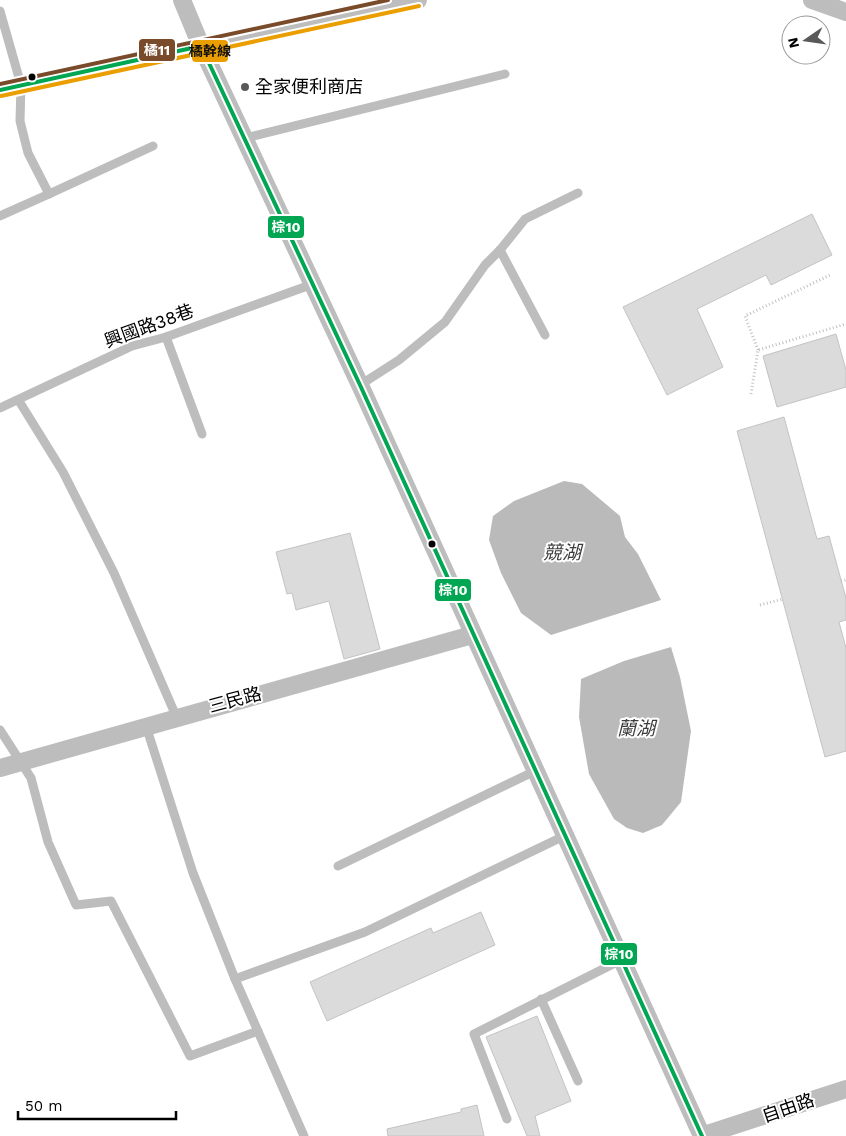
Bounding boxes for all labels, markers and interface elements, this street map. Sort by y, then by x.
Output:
north arrow [781,15,831,65]
text: N [784,36,802,50]
line badge: 橘11 [138,38,176,62]
line badge: 橘幹線 [191,39,229,63]
text: 橘11 [144,42,170,58]
text: 橘幹線 [189,43,231,59]
unlabelled marker [27,72,37,82]
place label: 全家便利商店 [255,76,363,97]
marker: 全家便利商店 [239,81,251,93]
line badge: 棕10 [267,215,305,239]
text: 棕10 [271,219,301,235]
street label: 興國路38巷 [101,300,196,351]
unlabelled marker [427,539,437,549]
water label: 競湖 [543,541,584,564]
line badge: 棕10 [434,578,472,602]
text: 棕10 [438,582,468,598]
street label: 三民路 [206,682,264,717]
water label: 蘭湖 [617,717,658,740]
line badge: 棕10 [600,942,638,966]
text: 棕10 [604,946,634,962]
scale bar [18,1088,175,1120]
street label: 自由路 [759,1089,817,1126]
text: 50 m [25,1097,62,1115]

